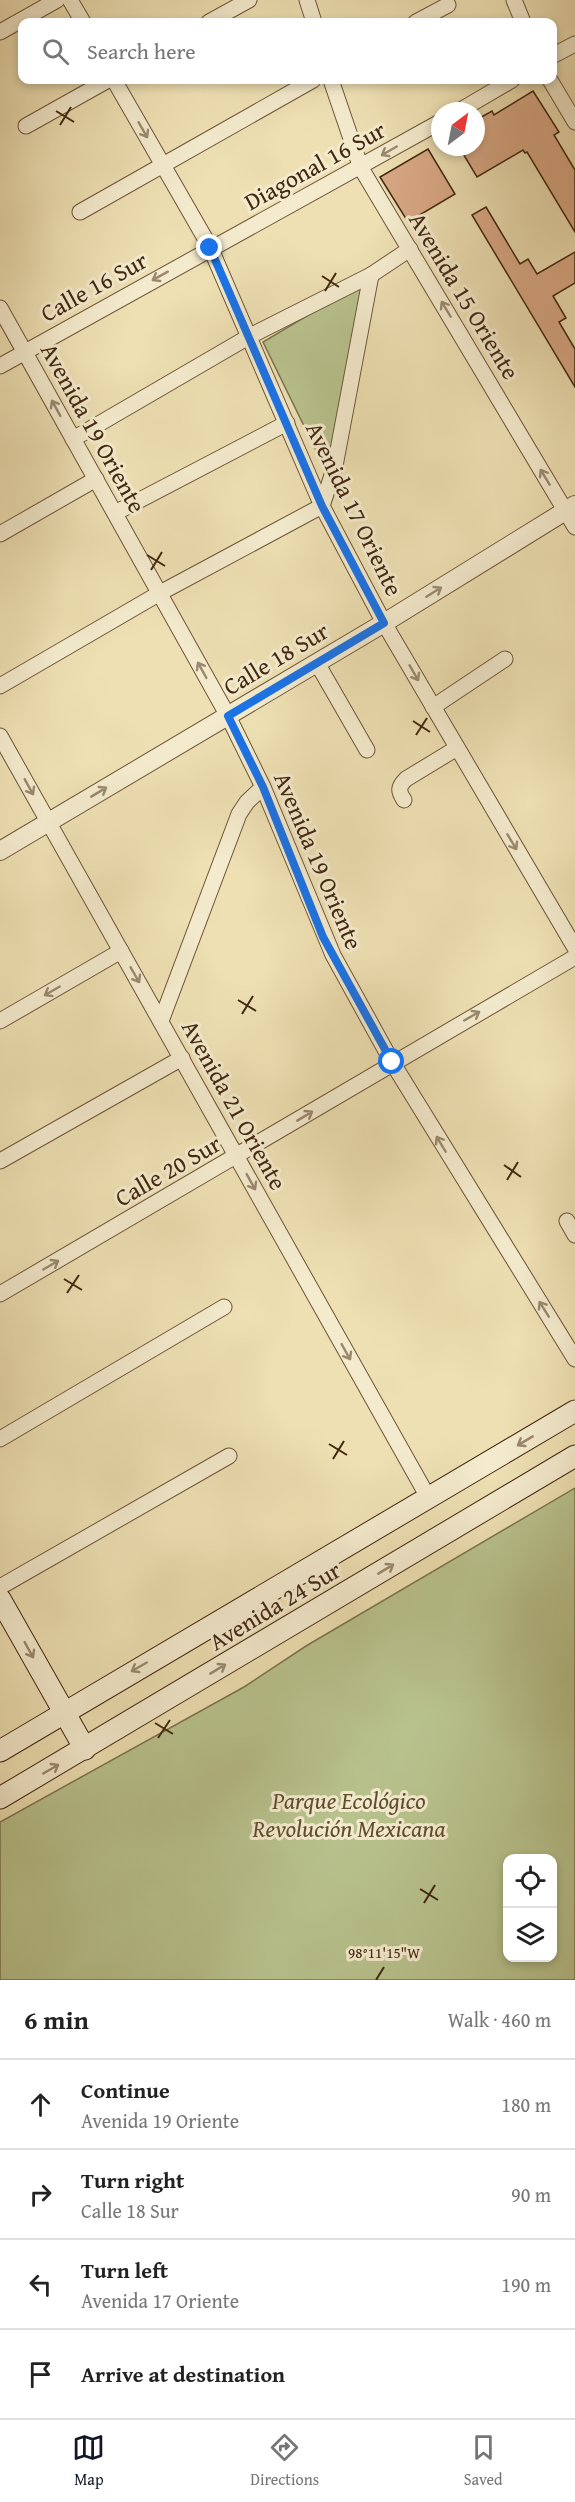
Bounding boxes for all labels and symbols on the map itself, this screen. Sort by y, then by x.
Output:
north arrow [431,102,485,156]
street label: Diagonal 16 Sur [238,112,392,219]
one-way arrow [137,121,149,138]
one-way arrow [381,146,398,158]
street label: Avenida 15 Oriente [401,205,528,386]
route end [196,234,222,260]
street label: Calle 16 Sur [34,243,154,330]
one-way arrow [151,271,169,282]
one-way arrow [439,301,451,318]
street label: Avenida 19 Oriente [32,336,155,519]
one-way arrow [50,400,62,417]
street label: Avenida 17 Oriente [297,416,412,602]
one-way arrow [539,469,551,486]
one-way arrow [425,586,442,598]
street label: Calle 18 Sur [216,613,335,704]
one-way arrow [196,662,208,679]
one-way arrow [409,664,420,682]
street label: Avenida 19 Oriente [265,767,372,955]
one-way arrow [24,777,35,795]
one-way arrow [90,786,107,798]
one-way arrow [506,833,518,850]
one-way arrow [129,966,141,983]
one-way arrow [44,985,61,997]
one-way arrow [463,1010,481,1021]
street label: Avenida 21 Oriente [173,1013,296,1196]
route start [378,1048,404,1074]
one-way arrow [296,1109,313,1121]
street label: Calle 20 Sur [108,1126,227,1215]
one-way arrow [435,1136,447,1153]
one-way arrow [246,1172,257,1190]
one-way arrow [42,1259,59,1271]
one-way arrow [537,1301,549,1318]
one-way arrow [341,1342,352,1360]
one-way arrow [517,1435,534,1447]
street label: Avenida 24 Sur [202,1552,348,1659]
one-way arrow [377,1563,394,1575]
one-way arrow [24,1641,35,1659]
one-way arrow [131,1662,148,1674]
one-way arrow [209,1663,226,1675]
one-way arrow [41,1763,59,1774]
park label: Parque Ecológico Revolución Mexicana [252,1783,445,1846]
text: 98°11'15"W [348,1942,420,1963]

